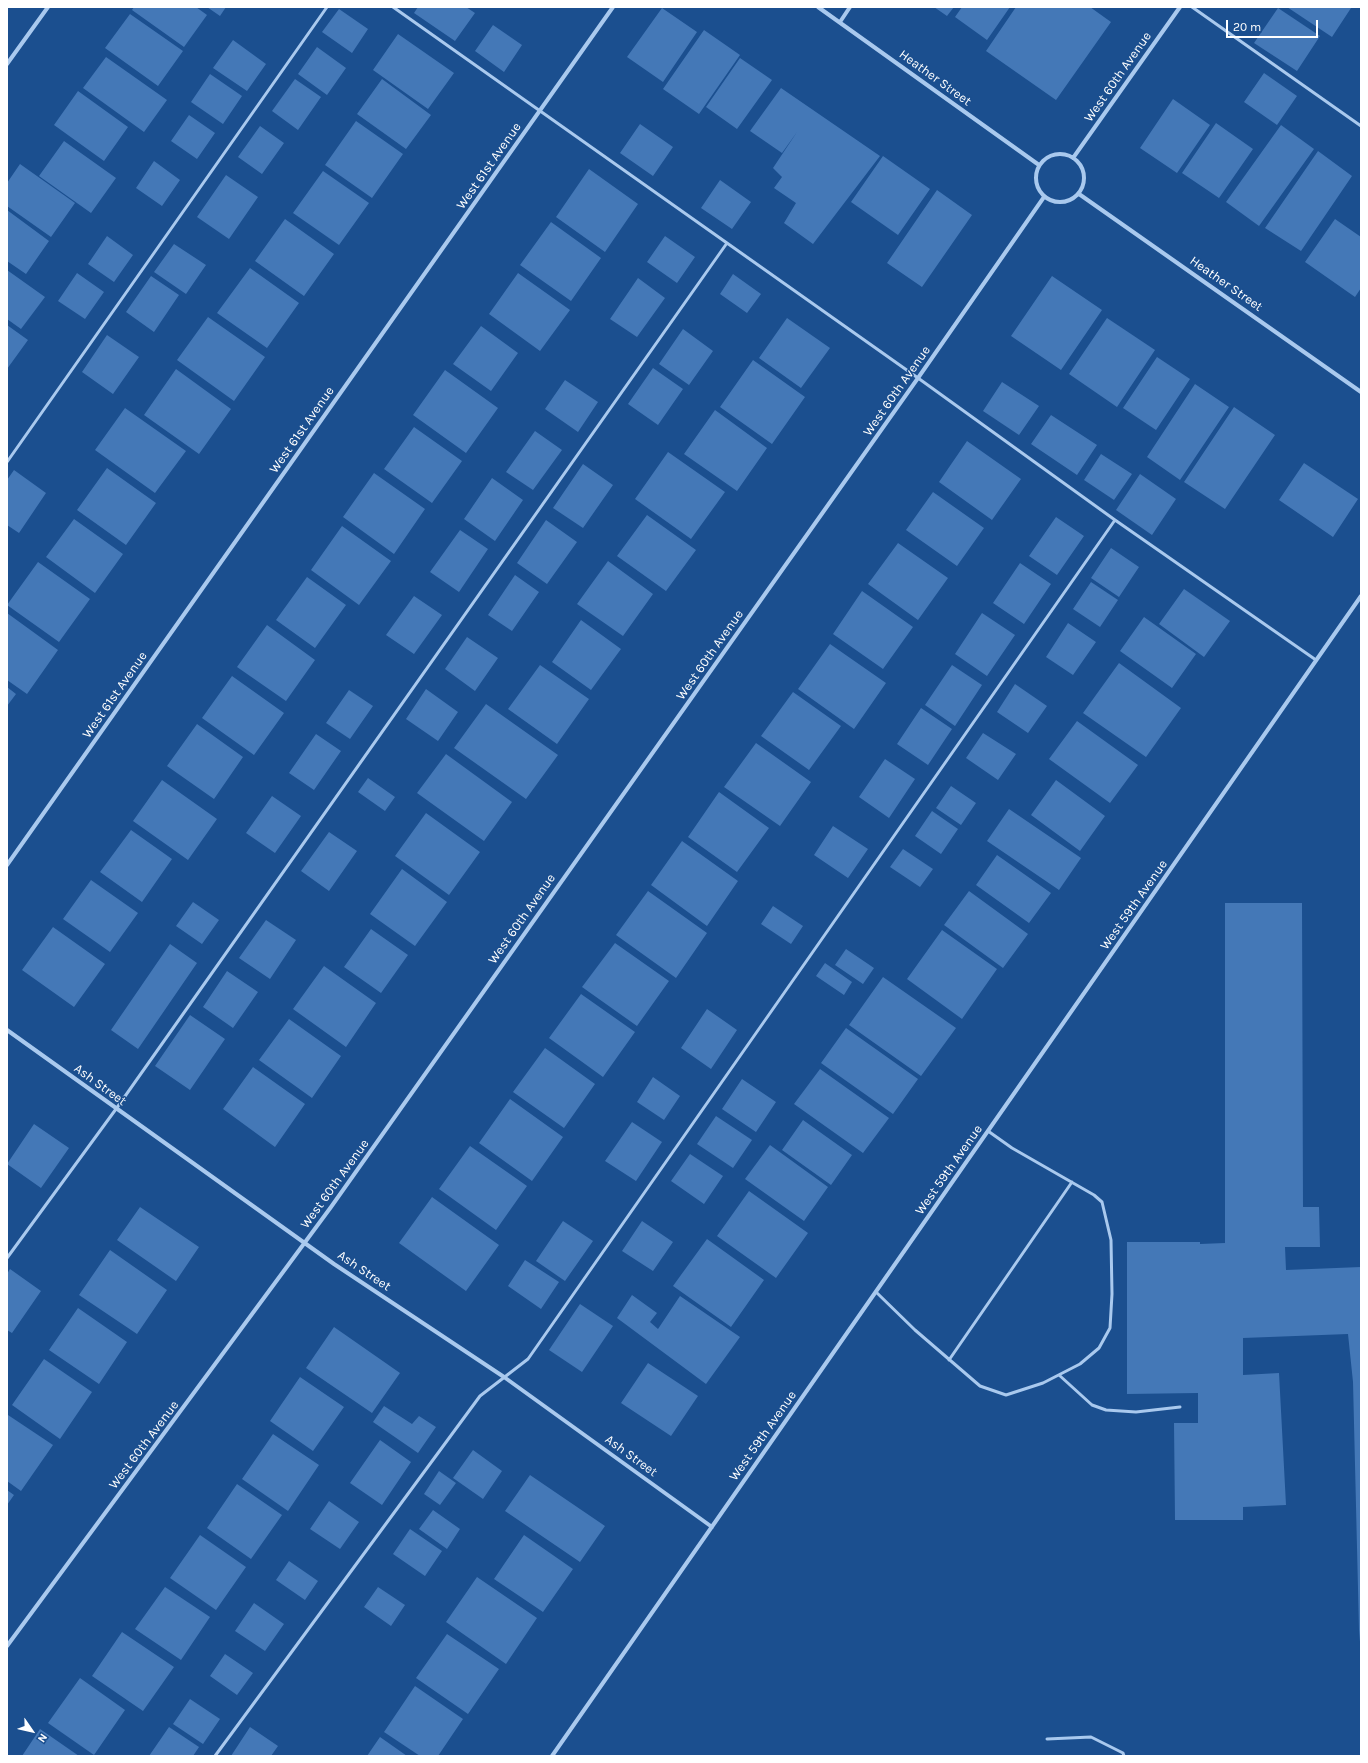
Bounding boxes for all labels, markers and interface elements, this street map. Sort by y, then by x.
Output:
scale bar [1228,12,1320,38]
text: 20 m [1233,20,1261,34]
street label: West 60th Avenue [1081,29,1155,125]
street label: Heather Street [896,47,974,109]
street label: West 61st Avenue [453,120,525,212]
street label: Heather Street [1187,253,1265,315]
street label: West 60th Avenue [860,343,934,439]
street label: West 61st Avenue [266,384,338,476]
street label: West 60th Avenue [673,607,747,703]
street label: West 61st Avenue [79,649,151,741]
street label: West 59th Avenue [1097,857,1171,953]
street label: West 60th Avenue [485,871,559,967]
street label: Ash Street [71,1061,129,1109]
street label: West 59th Avenue [912,1122,986,1218]
street label: West 60th Avenue [297,1136,373,1232]
street label: Ash Street [334,1248,394,1294]
street label: West 59th Avenue [726,1388,800,1484]
street label: West 60th Avenue [106,1398,182,1492]
street label: Ash Street [602,1432,660,1480]
north arrow [12,1711,52,1751]
text: N [35,1731,50,1745]

